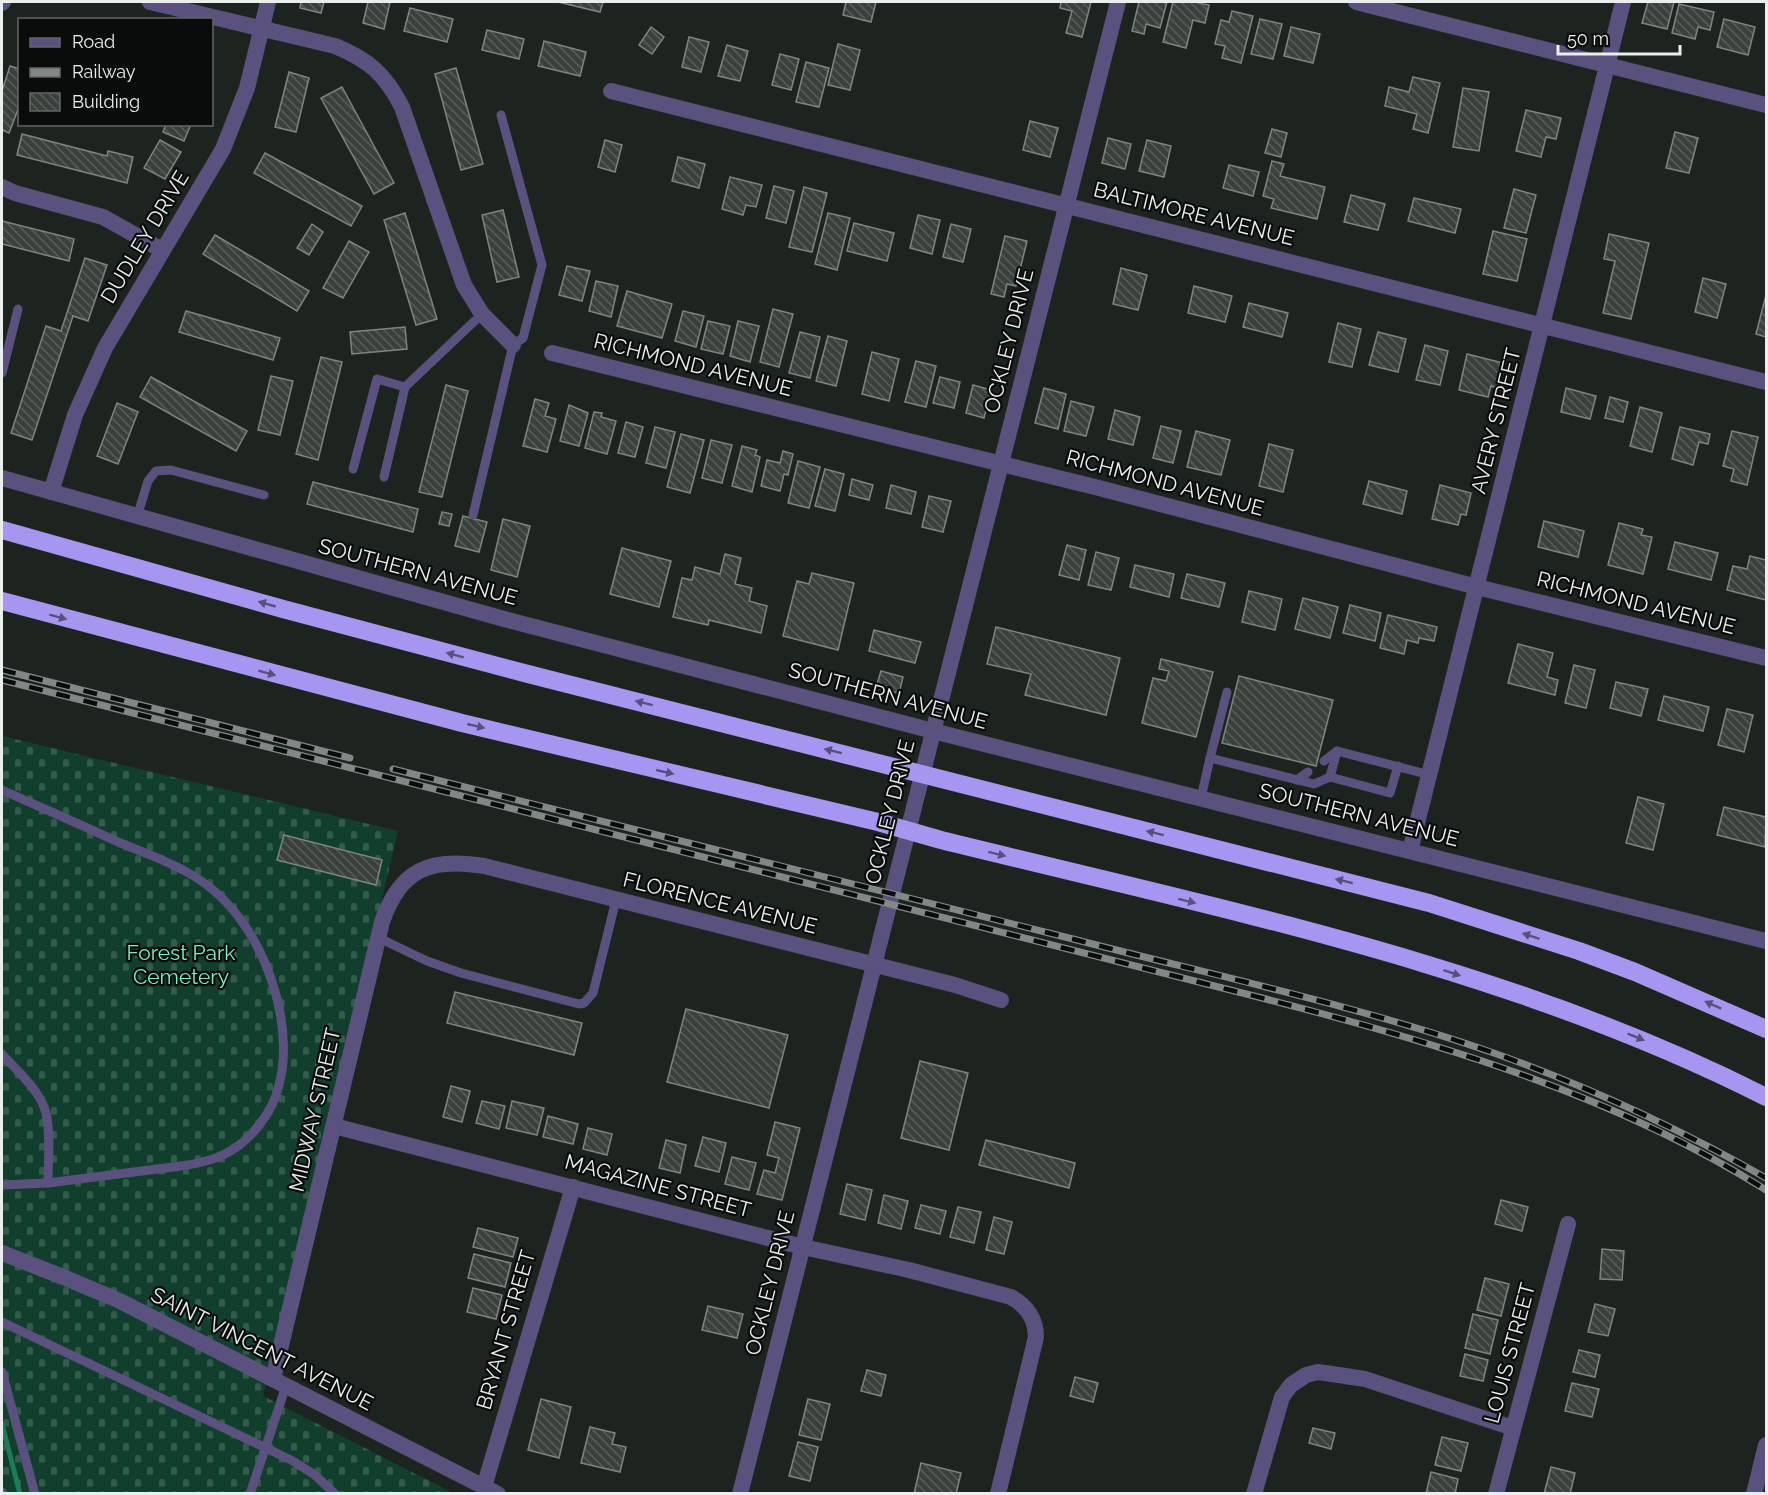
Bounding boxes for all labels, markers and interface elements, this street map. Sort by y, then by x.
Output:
legend [18,18,213,126]
scale bar [1558,18,1680,56]
text: 50 m [1567,28,1609,49]
text: Road [72,31,115,52]
text: Railway [72,61,136,82]
text: Building [72,91,140,112]
street label: DUDLEY DRIVE [95,166,194,308]
street label: BALTIMORE AVENUE [1091,176,1297,251]
street label: OCKLEY DRIVE [978,266,1039,416]
street label: RICHMOND AVENUE [591,328,795,401]
street label: AVERY STREET [1465,345,1526,496]
street label: RICHMOND AVENUE [1063,444,1267,521]
street label: SOUTHERN AVENUE [316,533,520,610]
street label: RICHMOND AVENUE [1534,566,1738,639]
one-way arrow [258,599,276,608]
one-way arrow [49,612,67,622]
one-way arrow [446,649,464,659]
street label: SOUTHERN AVENUE [786,657,990,734]
one-way arrow [257,668,276,678]
one-way arrow [635,698,653,708]
one-way arrow [467,722,485,732]
street label: OCKLEY DRIVE [859,737,920,887]
one-way arrow [824,746,842,756]
one-way arrow [656,767,675,777]
street label: SOUTHERN AVENUE [1257,778,1462,851]
one-way arrow [1146,828,1164,837]
one-way arrow [988,850,1007,860]
street label: FLORENCE AVENUE [620,866,820,939]
one-way arrow [1335,876,1353,885]
one-way arrow [1178,897,1196,907]
one-way arrow [1522,930,1540,940]
park label: Forest Park Cemetery [127,940,235,989]
one-way arrow [1443,969,1461,978]
one-way arrow [1705,1000,1722,1009]
street label: MIDWAY STREET [284,1025,346,1194]
one-way arrow [1627,1033,1645,1042]
street label: MAGAZINE STREET [562,1149,754,1222]
street label: OCKLEY DRIVE [739,1208,800,1358]
street label: BRYANT STREET [471,1247,540,1412]
street label: LOUIS STREET [1479,1280,1540,1426]
street label: SAINT VINCENT AVENUE [147,1282,377,1415]

